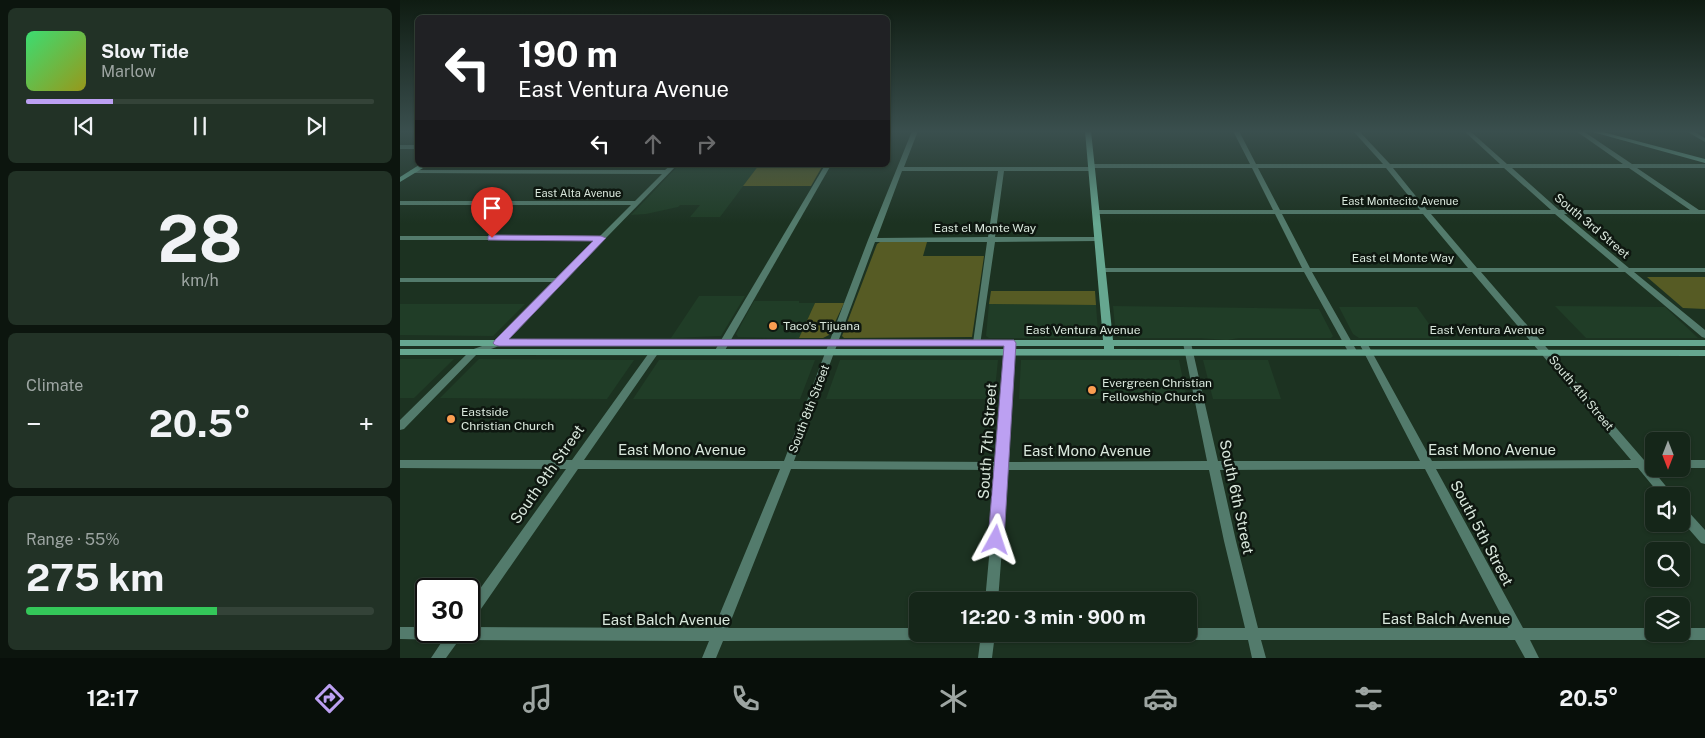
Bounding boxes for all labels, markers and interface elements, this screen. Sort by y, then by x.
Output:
text: 190 m [518,34,618,75]
icon: left [435,35,500,100]
text: Slow Tide [101,40,189,62]
text: Marlow [101,62,156,81]
text: East Ventura Avenue [518,76,729,102]
icon: previous [70,112,98,140]
icon: pause [186,112,214,140]
icon: next [302,112,330,140]
icon: left [586,130,614,158]
icon: ahead [639,130,667,158]
icon: right [692,130,720,158]
pin [471,187,513,238]
street label: East Alta Avenue [535,187,621,199]
street label: South 3rd Street [1552,191,1633,262]
icon: arrive [478,194,506,222]
street label: East Montecito Avenue [1342,195,1458,207]
text: 28 [158,200,242,277]
street label: East el Monte Way [934,221,1037,235]
street label: East el Monte Way [1352,251,1455,265]
text: km/h [181,271,219,290]
place label: Taco's Tijuana [783,319,860,333]
marker: Taco's Tijuana [767,320,779,332]
street label: East Ventura Avenue [1025,323,1141,337]
street label: East Ventura Avenue [1429,323,1545,337]
street label: South 4th Street [1546,353,1617,434]
street label: South 8th Street [786,362,832,455]
text: Climate [26,376,83,395]
place label: Evergreen Christian Fellowship Church [1102,376,1212,404]
street label: South 7th Street [974,382,1000,500]
marker: Evergreen Christian Fellowship Church [1086,384,1098,396]
text: 20.5° [149,401,251,446]
place label: Eastside Christian Church [461,405,554,433]
text: − [26,407,42,440]
text: + [358,407,374,440]
marker: Eastside Christian Church [445,413,457,425]
street label: South 9th Street [507,421,588,527]
north arrow [1645,432,1690,478]
map controls [1645,432,1690,642]
street label: South 6th Street [1217,438,1257,556]
street label: East Mono Avenue [618,441,746,458]
street label: East Mono Avenue [1428,441,1556,458]
street label: East Mono Avenue [1023,442,1151,459]
street label: South 5th Street [1447,477,1517,589]
button: sound [1645,487,1690,532]
position arrow [969,513,1021,565]
text: Range · 55% [26,530,120,549]
button: search [1645,542,1690,587]
text: 275 km [26,555,164,600]
speed limit sign: 30 [415,578,480,643]
button: layers [1645,597,1690,642]
text: 12:20 · 3 min · 900 m [960,606,1146,628]
street label: East Balch Avenue [1382,610,1510,627]
street label: East Balch Avenue [602,611,730,628]
icon: directions [312,681,347,716]
icon: music [520,681,555,716]
icon: phone [728,681,763,716]
icon: climate [936,681,971,716]
icon: car [1143,681,1178,716]
icon: filters [1351,681,1386,716]
text: 12:17 [86,685,139,711]
text: 20.5° [1559,685,1619,711]

